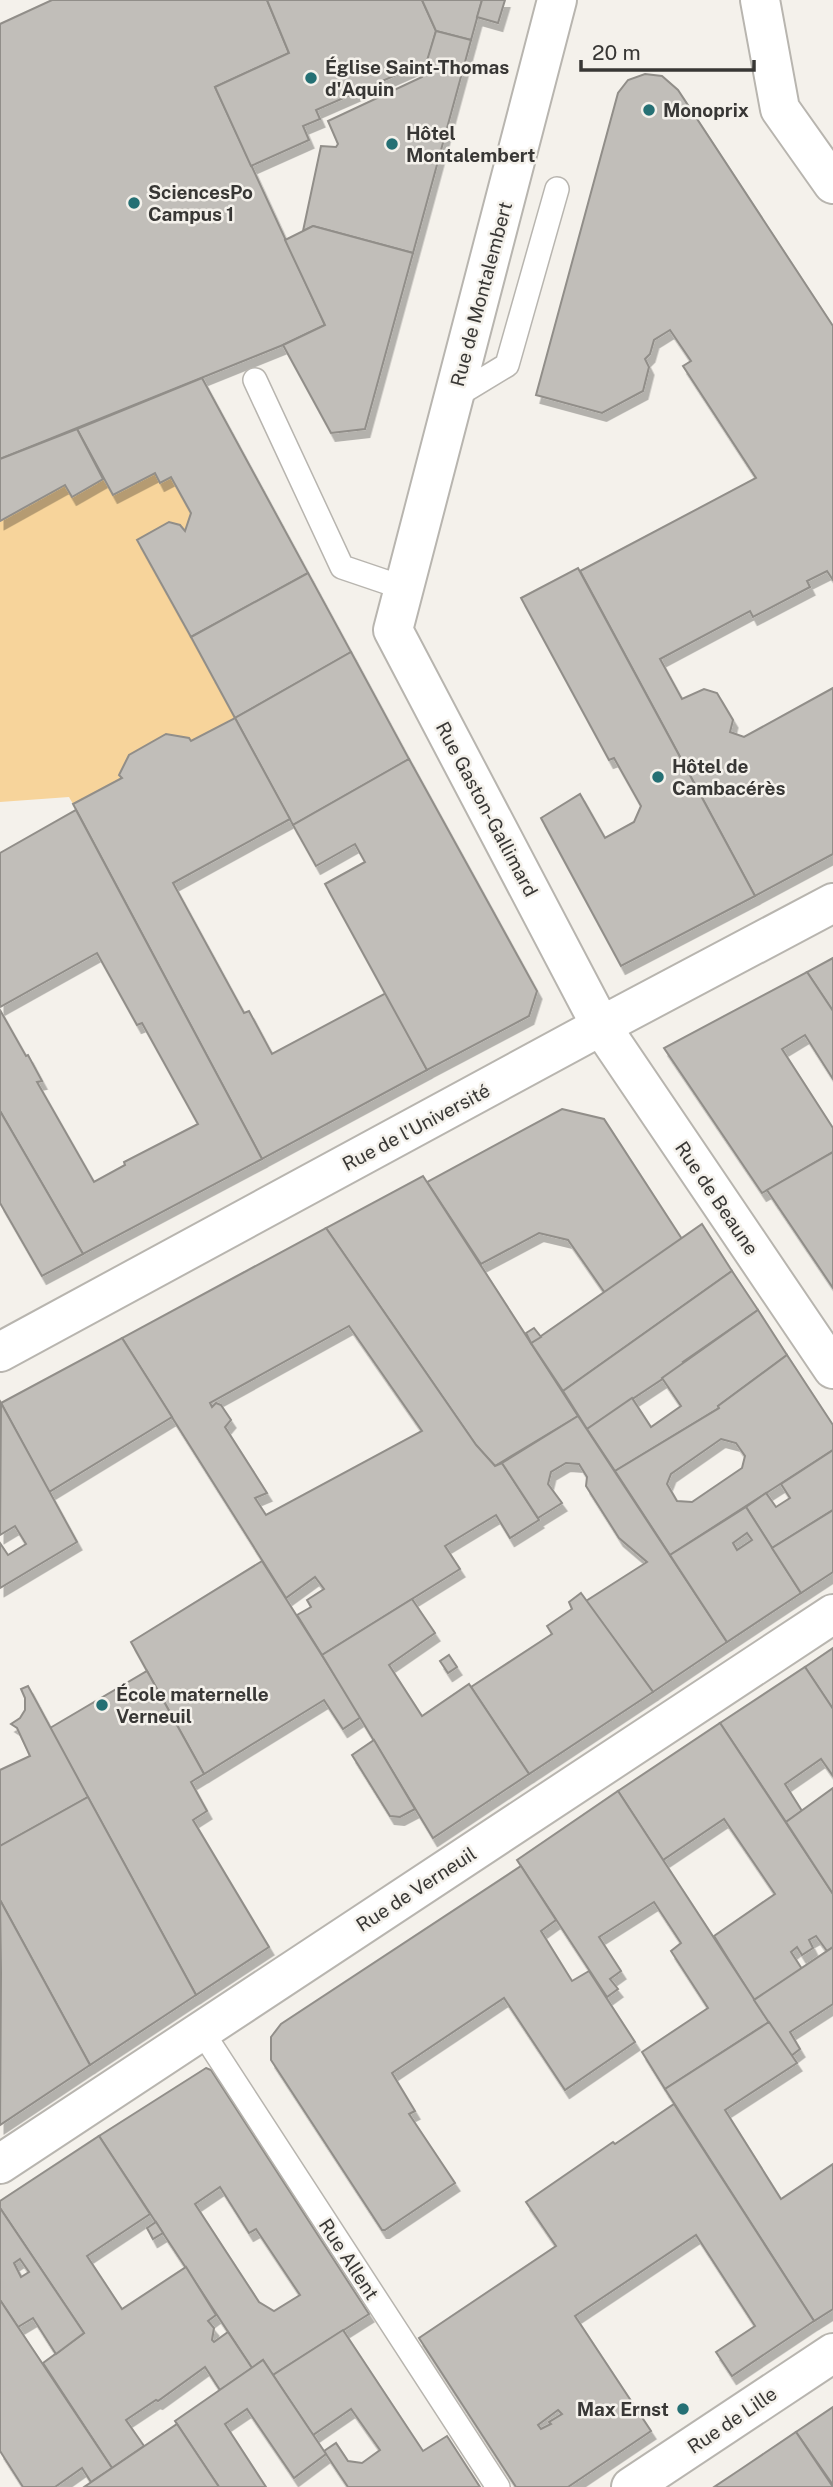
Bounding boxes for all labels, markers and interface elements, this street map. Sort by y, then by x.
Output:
scale bar [581,28,754,72]
text: 20 m [592,40,641,65]
place label: Église Saint-Thomas d'Aquin [325,56,509,100]
marker: Église Saint-Thomas d'Aquin [303,70,319,86]
place label: Monoprix [663,99,749,121]
marker: Monoprix [641,102,657,118]
place label: Hôtel Montalembert [406,122,536,166]
marker: Hôtel Montalembert [384,136,400,152]
place label: SciencesPo Campus 1 [148,181,253,225]
marker: SciencesPo Campus 1 [126,195,142,211]
street label: Rue de Montalembert [446,199,516,389]
street label: Rue Gaston-Gallimard [432,718,542,900]
place label: Hôtel de Cambacérès [672,755,785,799]
marker: Hôtel de Cambacérès [650,769,666,785]
street label: Rue de l'Université [339,1079,493,1175]
street label: Rue de Beaune [671,1137,763,1259]
place label: École maternelle Verneuil [116,1683,269,1727]
marker: École maternelle Verneuil [94,1697,110,1713]
street label: Rue de Verneuil [352,1842,480,1936]
street label: Rue Allent [315,2214,383,2304]
street label: Rue de Lille [683,2382,781,2458]
place label: Max Ernst [577,2398,669,2420]
marker: Max Ernst [675,2401,691,2417]

